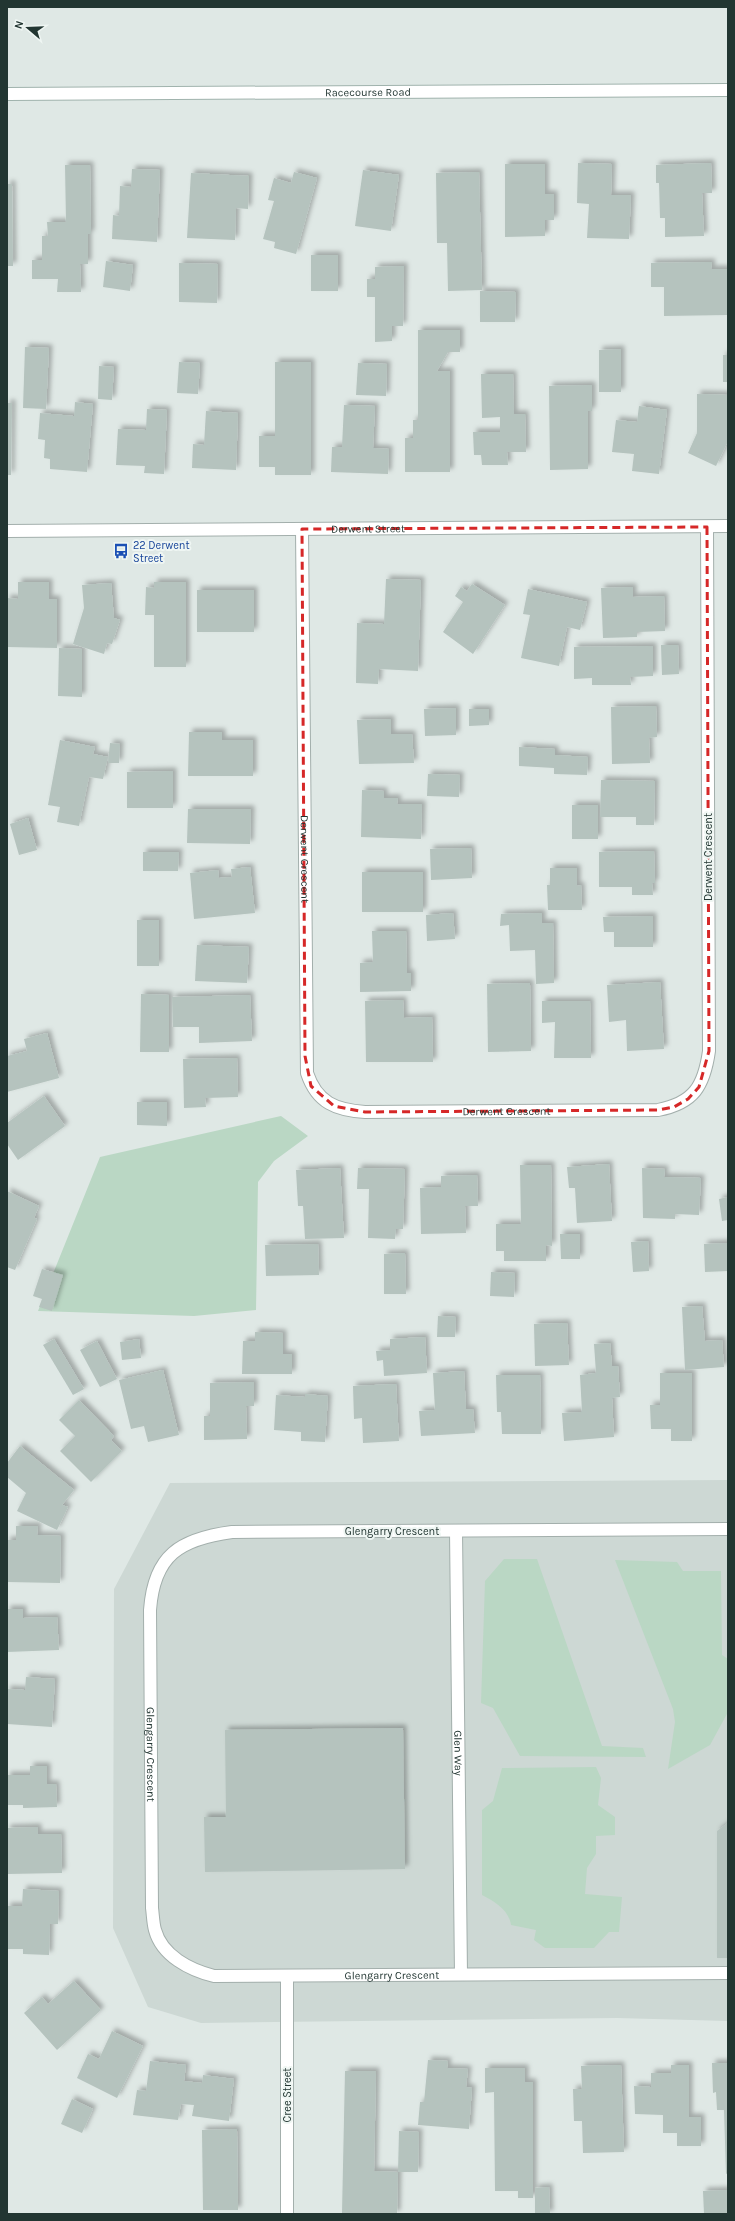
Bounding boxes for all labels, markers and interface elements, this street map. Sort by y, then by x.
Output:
north arrow [8,8,48,48]
text: N [12,19,26,31]
street label: Racecourse Road [325,85,411,99]
street label: Derwent Street [331,522,405,535]
place label: 22 Derwent Street [133,539,190,565]
bus stop icon: 22 Derwent Street [112,542,130,560]
street label: Derwent Crescent [702,813,715,901]
street label: Derwent Crescent [298,815,312,903]
street label: Derwent Crescent [462,1104,551,1118]
street label: Glengarry Crescent [345,1525,439,1538]
street label: Glengarry Crescent [144,1707,158,1802]
street label: Glen Way [452,1730,465,1776]
street label: Glengarry Crescent [345,1968,439,1982]
street label: Cree Street [281,2068,294,2122]

